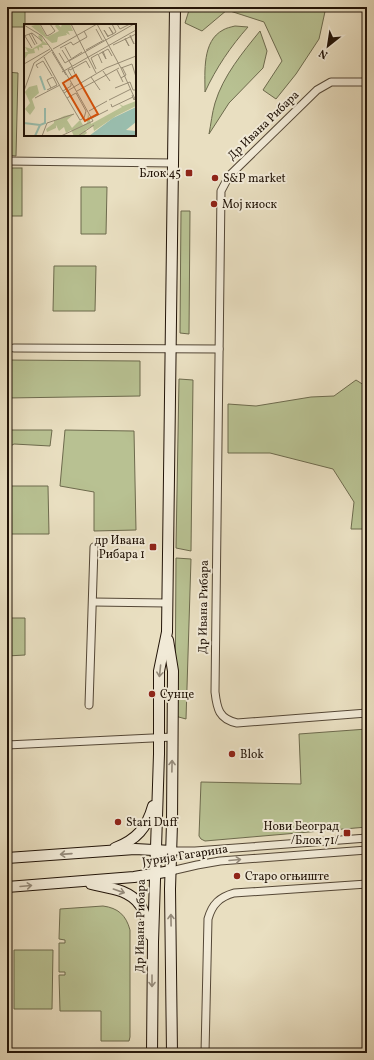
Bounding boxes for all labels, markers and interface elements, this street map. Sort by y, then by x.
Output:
inset map [24,24,136,136]
north arrow [308,26,348,66]
text: N [317,45,331,62]
street label: Др Ивана Рибара [224,87,303,164]
place label: Блок 45 [139,166,181,182]
marker: Блок 45 [184,168,194,178]
place label: S&P market [223,171,286,187]
marker: S&P market [210,173,220,183]
place label: Мој киоск [222,197,278,213]
marker: Мој киоск [209,199,219,209]
place label: др Ивана Рибара 1 [95,533,145,563]
marker: др Ивана Рибара 1 [148,542,158,552]
street label: Др Ивана Рибара [195,560,213,654]
one-way arrow [156,664,164,677]
place label: Сунце [160,687,195,703]
marker: Сунце [147,689,157,699]
place label: Blok [240,747,264,763]
marker: Blok [227,749,237,759]
one-way arrow [169,760,176,773]
place label: Stari Duff [126,815,178,831]
marker: Stari Duff [113,817,123,827]
place label: Нови Београд /Блок 71/ [263,819,340,849]
marker: Нови Београд /Блок 71/ [342,828,352,838]
street label: Јурија Гагарина [141,841,229,871]
one-way arrow [60,851,73,858]
one-way arrow [228,857,241,864]
place label: Старо огњиште [245,869,330,885]
marker: Старо огњиште [232,871,242,881]
street label: Др Ивана Рибара [132,879,150,973]
one-way arrow [19,882,32,889]
one-way arrow [113,888,126,895]
one-way arrow [167,914,175,927]
one-way arrow [148,974,156,987]

